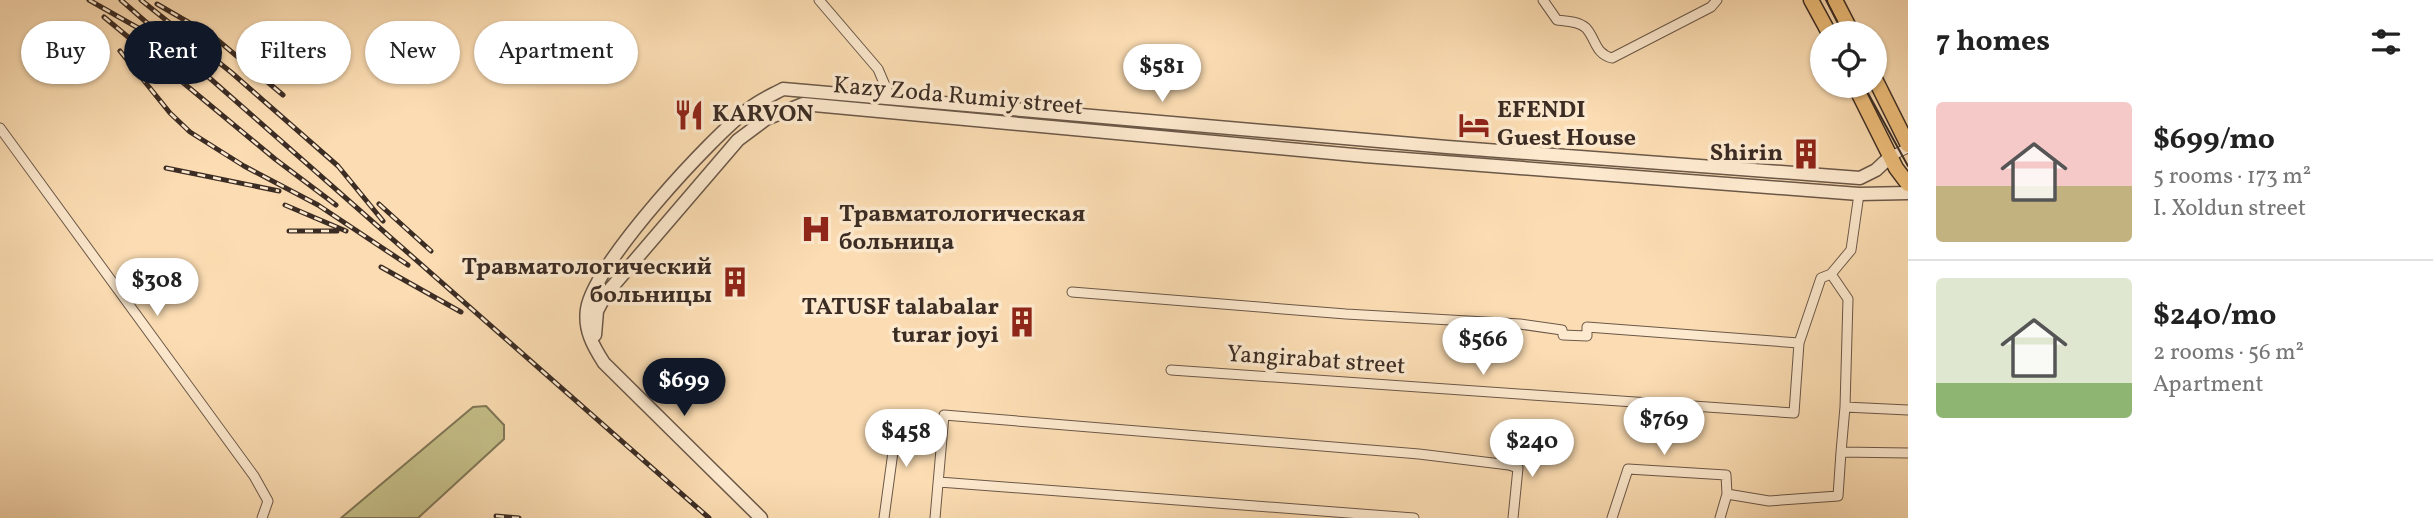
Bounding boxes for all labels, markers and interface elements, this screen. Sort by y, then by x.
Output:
chip: Buy [21,21,110,84]
chip: Rent [124,21,222,84]
chip: Filters [236,21,351,84]
chip: New [365,21,460,84]
chip: Apartment [474,21,638,84]
map controls [1810,21,1887,98]
button: locate [1810,21,1887,98]
text: 7 homes [1936,21,2050,63]
icon: filters [2367,23,2405,61]
pin: $581 [1121,44,1203,104]
text: $581 [1139,51,1185,83]
street label: Kazy Zoda Rumiy street [832,69,1084,125]
place label: EFENDI Guest House [1497,94,1636,156]
restaurant icon: KARVON [672,98,706,132]
place label: KARVON [712,98,814,132]
hotel icon: EFENDI Guest House [1457,108,1491,142]
text: $699/mo [2153,119,2275,161]
icon: home [1992,130,2076,214]
place label: Shirin [1710,137,1783,171]
building icon: Shirin [1789,137,1823,171]
text: 5 rooms · 173 m² [2153,161,2311,193]
text: I. Xoldun street [2153,193,2306,225]
place label: Травматологическая больница [839,198,1085,260]
hospital icon: Травматологическая больница [799,212,833,246]
place label: Травматологический больницы [462,251,712,313]
pin: $308 [116,258,198,318]
text: $308 [132,265,182,297]
building icon: Травматологический больницы [718,265,752,299]
place label: TATUSF talabalar turar joyi [801,291,999,353]
text: $240/mo [2153,295,2276,337]
building icon: TATUSF talabalar turar joyi [1005,305,1039,339]
icon: home [1992,306,2076,390]
pin: $566 [1442,318,1524,377]
text: $566 [1458,324,1508,356]
text: 2 rooms · 56 m² [2153,337,2304,369]
street label: Yangirabat street [1225,338,1407,384]
pin: $699 [643,358,725,418]
text: $699 [659,365,709,397]
text: Apartment [2153,369,2264,401]
pin: $769 [1623,398,1705,457]
text: $769 [1640,404,1688,436]
pin: $458 [865,410,947,469]
text: $458 [881,416,931,448]
pin: $240 [1491,420,1573,479]
text: $240 [1506,426,1558,458]

